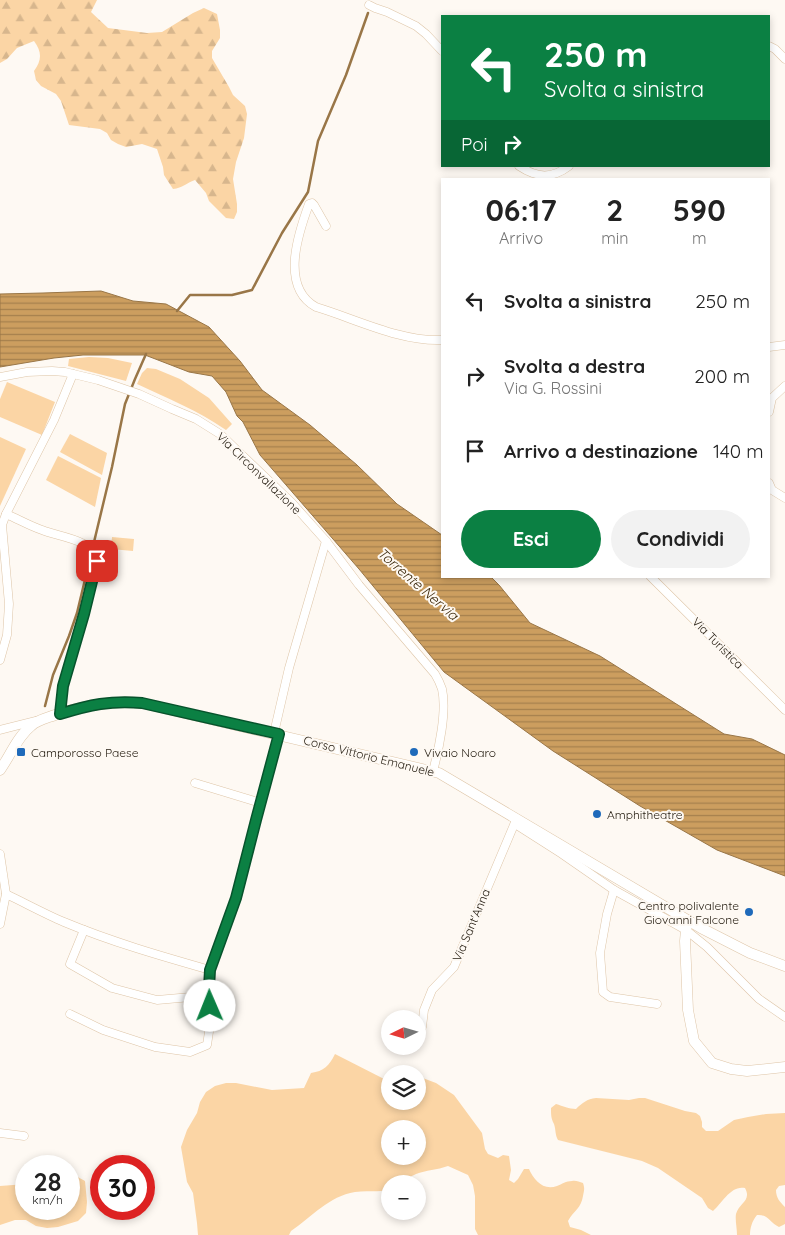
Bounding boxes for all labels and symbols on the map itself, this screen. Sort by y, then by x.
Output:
street label: Via Circonvallazione [214,429,305,517]
pin [76,540,118,582]
water label: Torrente Nervia [374,544,463,625]
street label: Via Turistica [689,614,747,672]
street label: Corso Vittorio Emanuele [302,732,436,780]
place label: Camporosso Paese [31,745,139,760]
place label: Vivaio Noaro [424,745,496,760]
marker: Camporosso Paese [15,746,27,758]
marker: Vivaio Noaro [408,746,420,758]
place label: Amphitheatre [607,807,683,822]
marker: Amphitheatre [591,808,603,820]
street label: Via Sant'Anna [449,886,493,964]
place label: Centro polivalente Giovanni Falcone [638,898,739,927]
marker: Centro polivalente Giovanni Falcone [743,906,755,918]
position arrow [183,979,235,1031]
north arrow [381,1010,426,1055]
speed limit sign: 30 [90,1155,155,1220]

